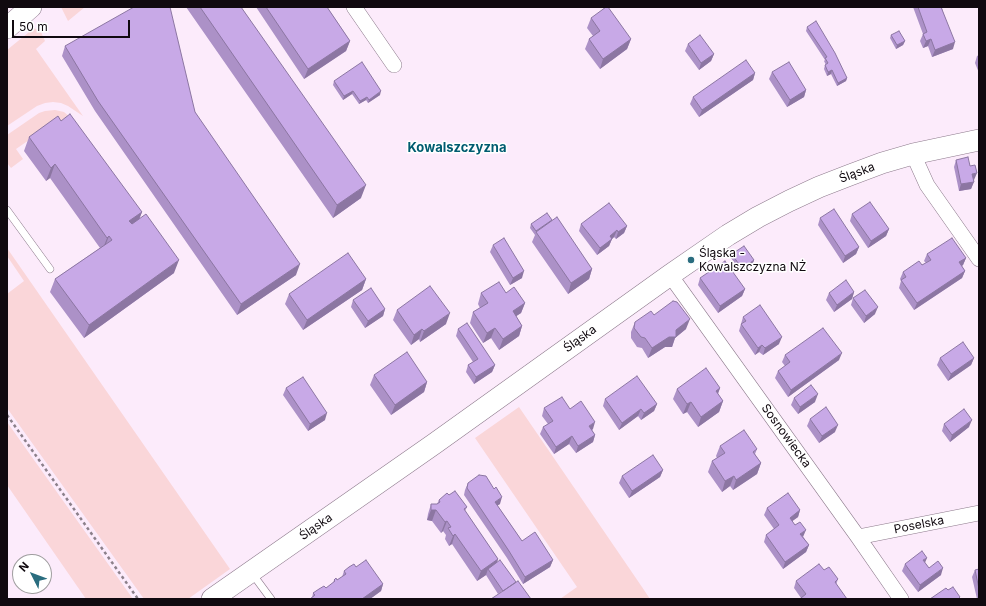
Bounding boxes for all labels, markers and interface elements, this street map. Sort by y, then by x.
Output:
scale bar [14,12,132,38]
text: 50 m [19,19,48,34]
district label: Kowalszczyzna [408,140,506,156]
street label: Śląska [837,160,877,186]
place label: Śląska - Kowalszczyzna NŻ [699,246,806,274]
marker: Śląska - Kowalszczyzna NŻ [686,255,696,265]
street label: Śląska [561,322,599,356]
street label: Sosnowiecka [758,401,814,471]
street label: Śląska [297,510,335,544]
street label: Poselska [893,513,945,537]
north arrow [12,554,52,594]
text: N [16,559,32,574]

